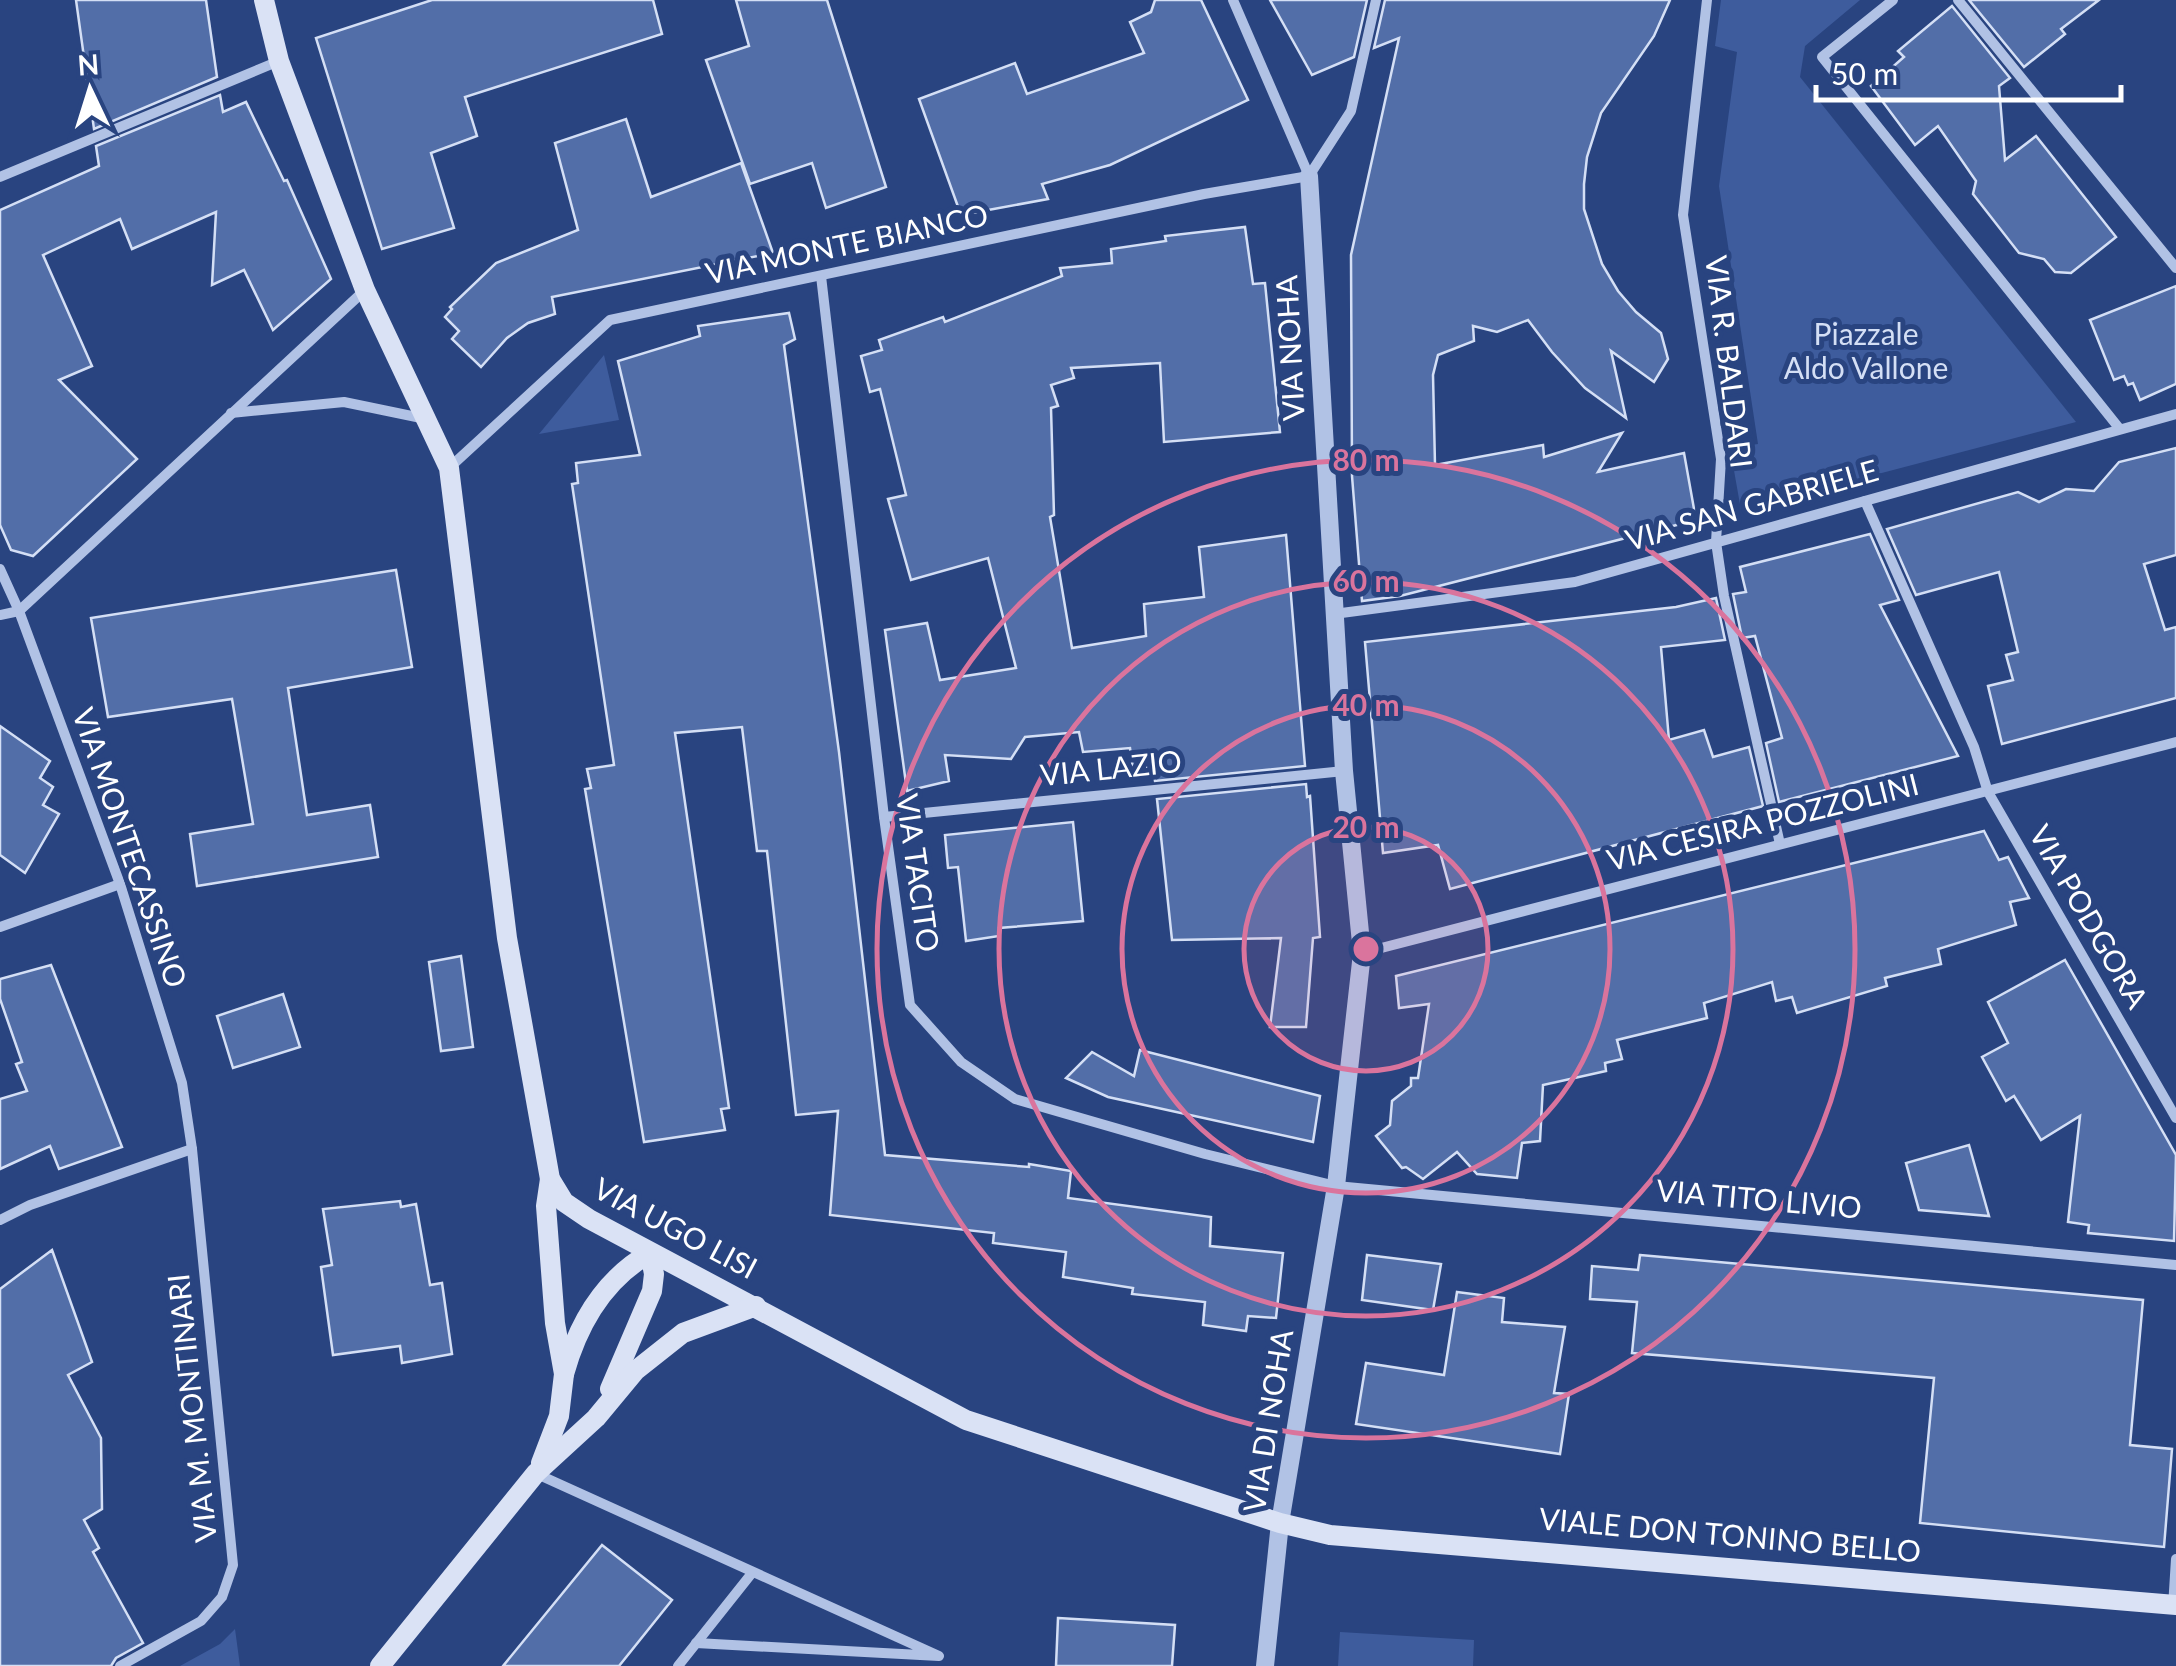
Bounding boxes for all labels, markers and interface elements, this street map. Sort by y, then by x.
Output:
north arrow [40,40,140,140]
scale bar [1816,40,2121,102]
text: N [76,46,100,82]
text: 50 m [1831,55,1898,91]
street label: VIA MONTE BIANCO [702,196,991,291]
street label: VIA R. BALDARI [1699,253,1761,470]
street label: VIA NOHA [1267,274,1311,422]
park label: Piazzale Aldo Vallone [1784,315,1948,385]
text: 80 m [1332,441,1400,477]
street label: VIA SAN GABRIELE [1621,451,1882,557]
text: 60 m [1332,562,1400,598]
text: 40 m [1332,686,1400,722]
street label: VIA MONTECASSINO [66,703,196,992]
street label: VIA LAZIO [1038,742,1183,792]
street label: VIA CESIRA POZZOLINI [1603,765,1922,877]
street label: VIA TACITO [890,791,948,954]
text: 20 m [1332,808,1400,844]
street label: VIA PODGORA [2023,818,2157,1015]
centre of rings [1348,931,1384,967]
street label: VIA UGO LISI [588,1169,764,1285]
street label: VIA TITO LIVIO [1655,1171,1863,1225]
street label: VIA M. MONTINARI [159,1272,223,1544]
street label: VIA DI NOHA [1235,1326,1299,1515]
street label: VIALE DON TONINO BELLO [1538,1499,1923,1569]

